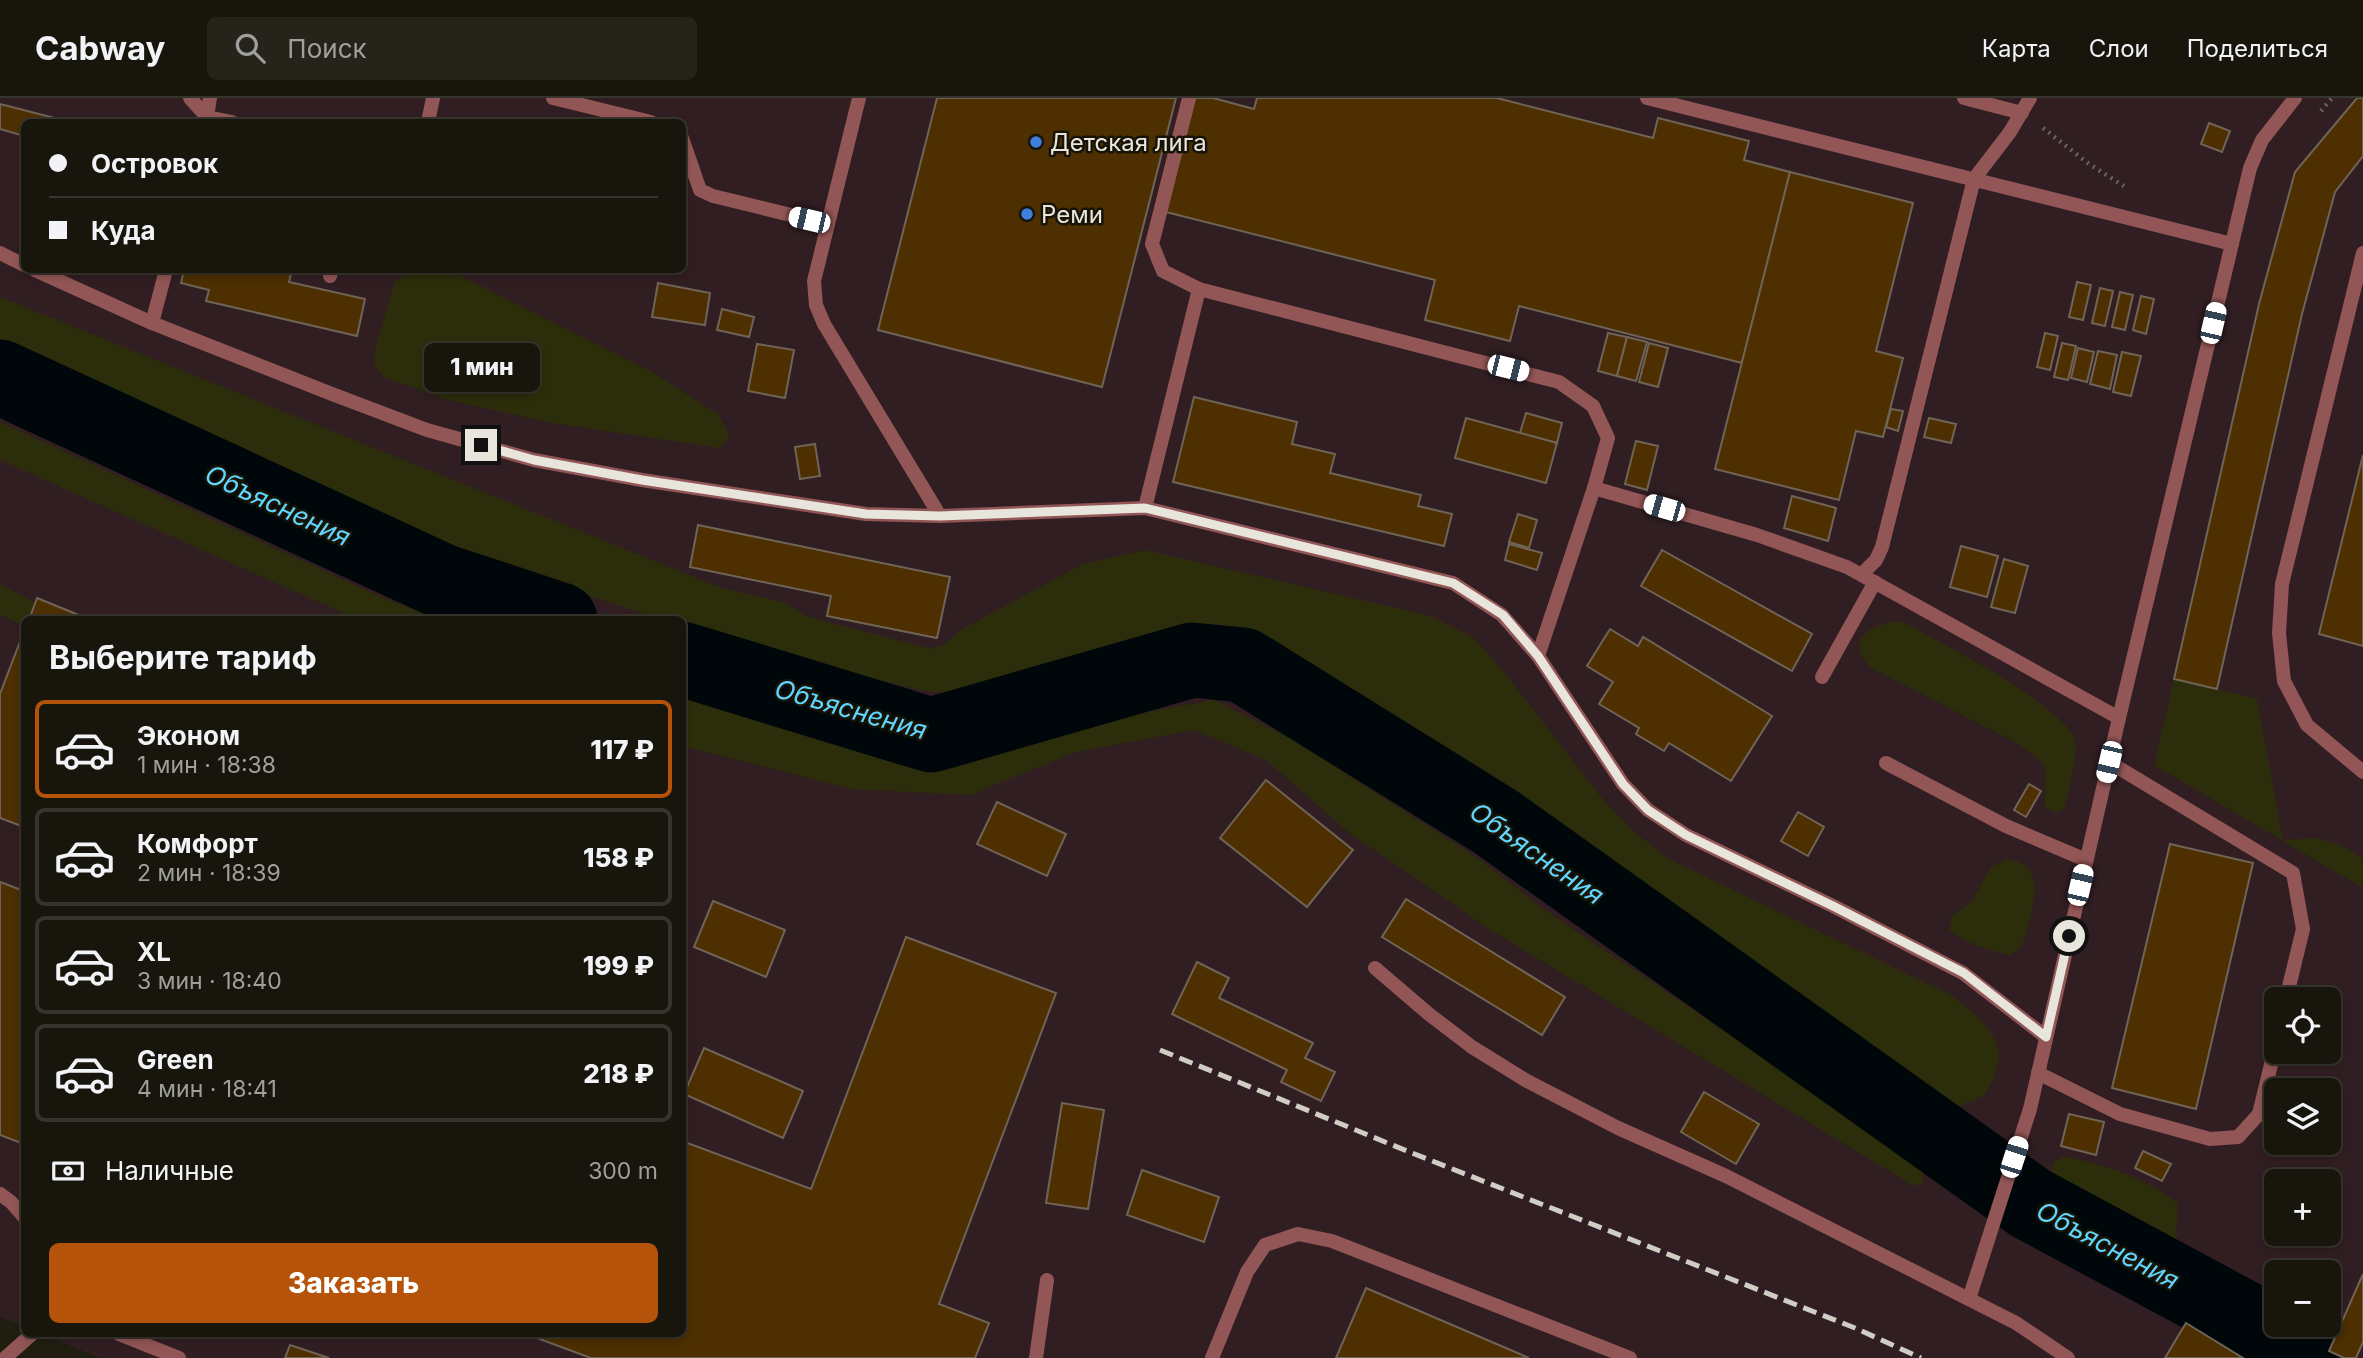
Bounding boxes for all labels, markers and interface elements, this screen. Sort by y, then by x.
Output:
search box [207,17,697,80]
text: Cabway [35,28,165,68]
icon: search [231,29,269,67]
text: Поиск [287,33,367,64]
text: Карта [1982,34,2051,63]
text: Слои [2089,34,2149,63]
text: Поделиться [2187,34,2328,63]
place label: Детская лига [1050,128,1207,157]
marker: Детская лига [1028,134,1044,150]
text: Островок [91,148,218,179]
place label: Реми [1041,200,1103,229]
car [787,205,832,235]
marker: Реми [1019,206,1035,222]
text: Куда [91,215,156,246]
car [2199,300,2228,346]
callout: 1 мин [423,344,539,392]
text: 1 мин [450,353,514,381]
car [1486,353,1531,383]
route end [465,429,497,461]
water label: Объяснения [200,458,356,552]
car [1641,492,1688,524]
text: Выберите тариф [49,638,317,677]
water label: Объяснения [771,673,931,745]
icon: car [53,718,116,781]
text: Эконом [137,720,240,751]
text: 117 ₽ [590,734,654,765]
car [2095,739,2124,785]
text: 1 мин · 18:38 [137,751,276,779]
water label: Объяснения [1464,795,1610,911]
icon: car [53,826,116,889]
text: Комфорт [137,828,258,859]
text: 158 ₽ [583,842,654,873]
text: 2 мин · 18:39 [137,859,281,887]
car [2066,862,2095,908]
route start [2053,920,2085,952]
icon: car [53,934,116,997]
text: XL [137,936,171,967]
text: 199 ₽ [583,950,654,981]
text: 3 мин · 18:40 [137,967,282,995]
map controls [2264,987,2341,1337]
button: locate [2264,987,2341,1064]
icon: car [53,1042,116,1105]
text: Green [137,1044,214,1075]
text: 218 ₽ [583,1058,654,1089]
text: 4 мин · 18:41 [137,1075,277,1103]
button: layers [2264,1078,2341,1155]
car [1998,1134,2031,1180]
icon: cash [49,1152,87,1190]
text: Наличные [105,1155,234,1186]
text: 300 m [588,1157,658,1185]
button: + [2264,1169,2341,1246]
water label: Объяснения [2032,1195,2184,1295]
button: Заказать [49,1243,658,1323]
button: − [2264,1260,2341,1337]

